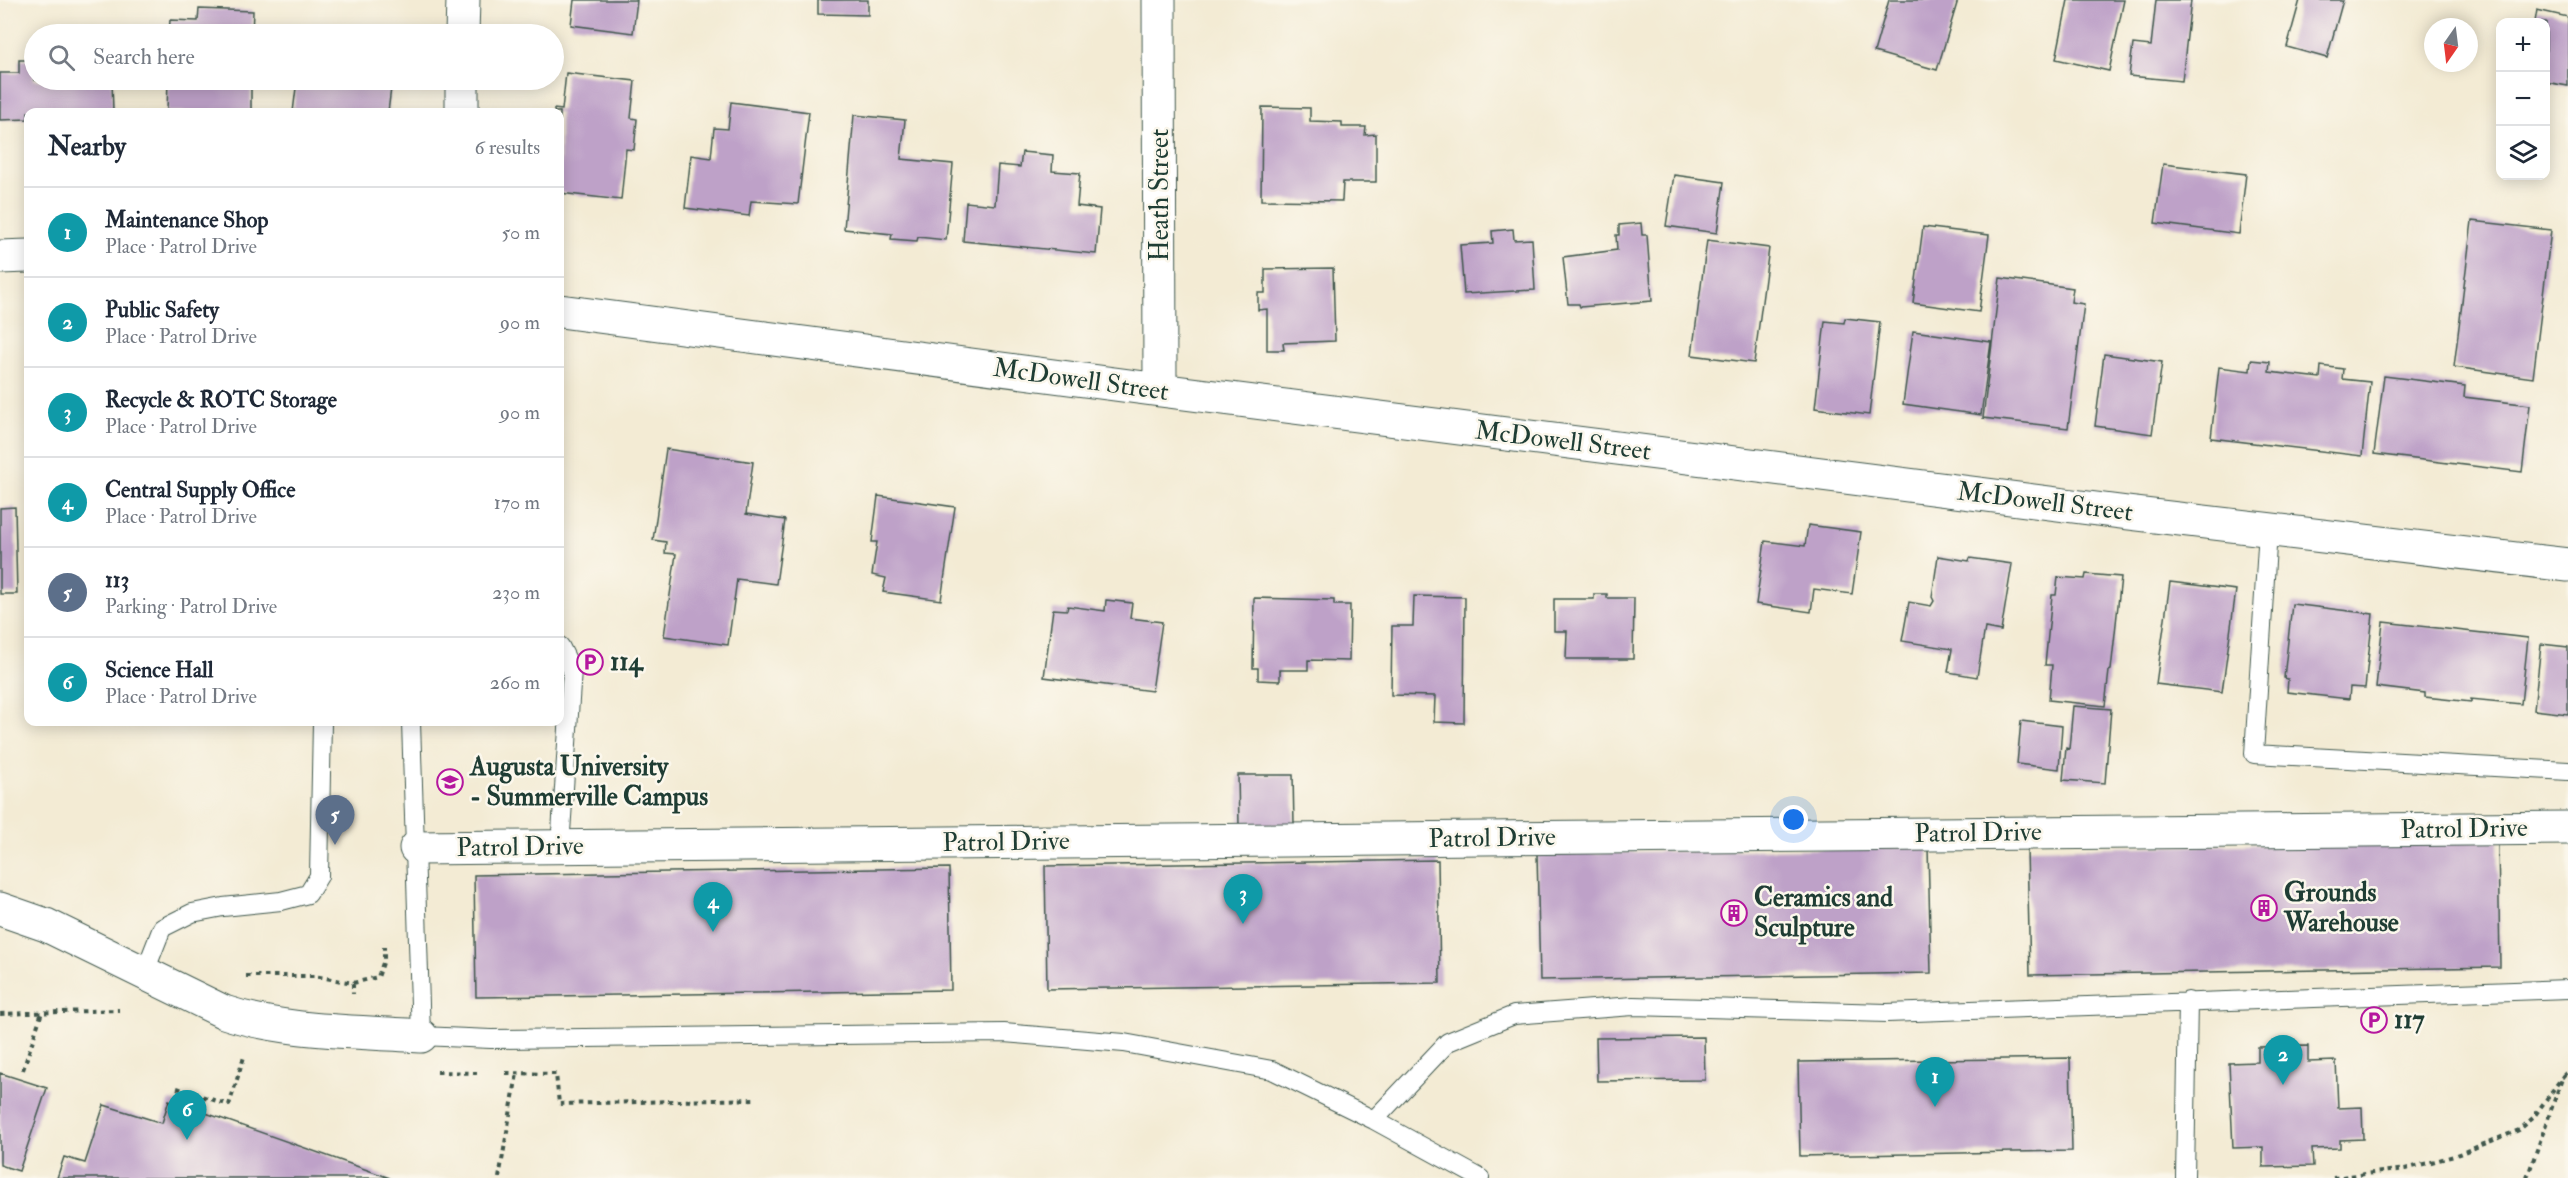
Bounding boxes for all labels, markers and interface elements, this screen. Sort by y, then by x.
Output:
north arrow [2424,18,2478,72]
map controls [2496,18,2550,180]
button: + [2496,18,2550,72]
search box [24,24,564,90]
icon: search [45,41,78,74]
text: Search here [93,43,195,71]
button: − [2496,72,2550,126]
button: layers [2496,126,2550,180]
street label: Heath Street [1144,129,1176,261]
text: Nearby [48,131,126,163]
text: 6 results [474,135,540,160]
text: Maintenance Shop [105,206,268,234]
text: 1 [64,220,71,245]
text: 50 m [501,220,540,245]
text: Place · Patrol Drive [105,234,257,259]
text: Public Safety [105,296,219,324]
text: 2 [62,310,73,335]
text: 90 m [500,310,540,335]
text: Place · Patrol Drive [105,324,257,349]
street label: McDowell Street [991,352,1171,408]
text: Recycle & ROTC Storage [105,386,337,414]
text: 3 [64,400,71,425]
text: 90 m [500,400,540,425]
text: Place · Patrol Drive [105,414,257,439]
street label: McDowell Street [1473,414,1653,468]
street label: McDowell Street [1955,475,2135,529]
text: Central Supply Office [105,476,295,504]
text: 4 [62,490,73,515]
text: 170 m [494,490,540,515]
text: Place · Patrol Drive [105,504,257,529]
text: 113 [105,566,129,594]
text: 5 [63,580,72,605]
text: 230 m [492,580,540,605]
text: Parking · Patrol Drive [105,594,277,619]
place label: 114 [610,646,645,678]
parking icon: 114 [575,647,605,677]
text: Science Hall [105,656,213,684]
text: 6 [62,670,73,695]
text: 260 m [490,670,540,695]
text: Place · Patrol Drive [105,684,257,709]
place label: Augusta University - Summerville Campus [469,751,708,814]
school or university icon: Augusta University - Summerville Campus [435,767,465,797]
pin: 5 [316,796,354,845]
your location [1779,805,1808,834]
street label: Patrol Drive [2400,812,2528,846]
street label: Patrol Drive [1914,816,2042,850]
street label: Patrol Drive [1428,821,1556,855]
street label: Patrol Drive [942,825,1070,859]
street label: Patrol Drive [456,830,584,864]
pin: 3 [1224,874,1262,924]
place label: Grounds Warehouse [2283,877,2399,939]
pin: 4 [694,882,732,932]
place label: Ceramics and Sculpture [1754,882,1893,945]
building icon: Grounds Warehouse [2249,893,2279,923]
building icon: Ceramics and Sculpture [1719,898,1749,928]
place label: 117 [2394,1004,2425,1036]
parking icon: 117 [2359,1005,2389,1035]
pin: 2 [2264,1036,2302,1085]
pin: 1 [1916,1058,1954,1107]
pin: 6 [168,1090,207,1140]

